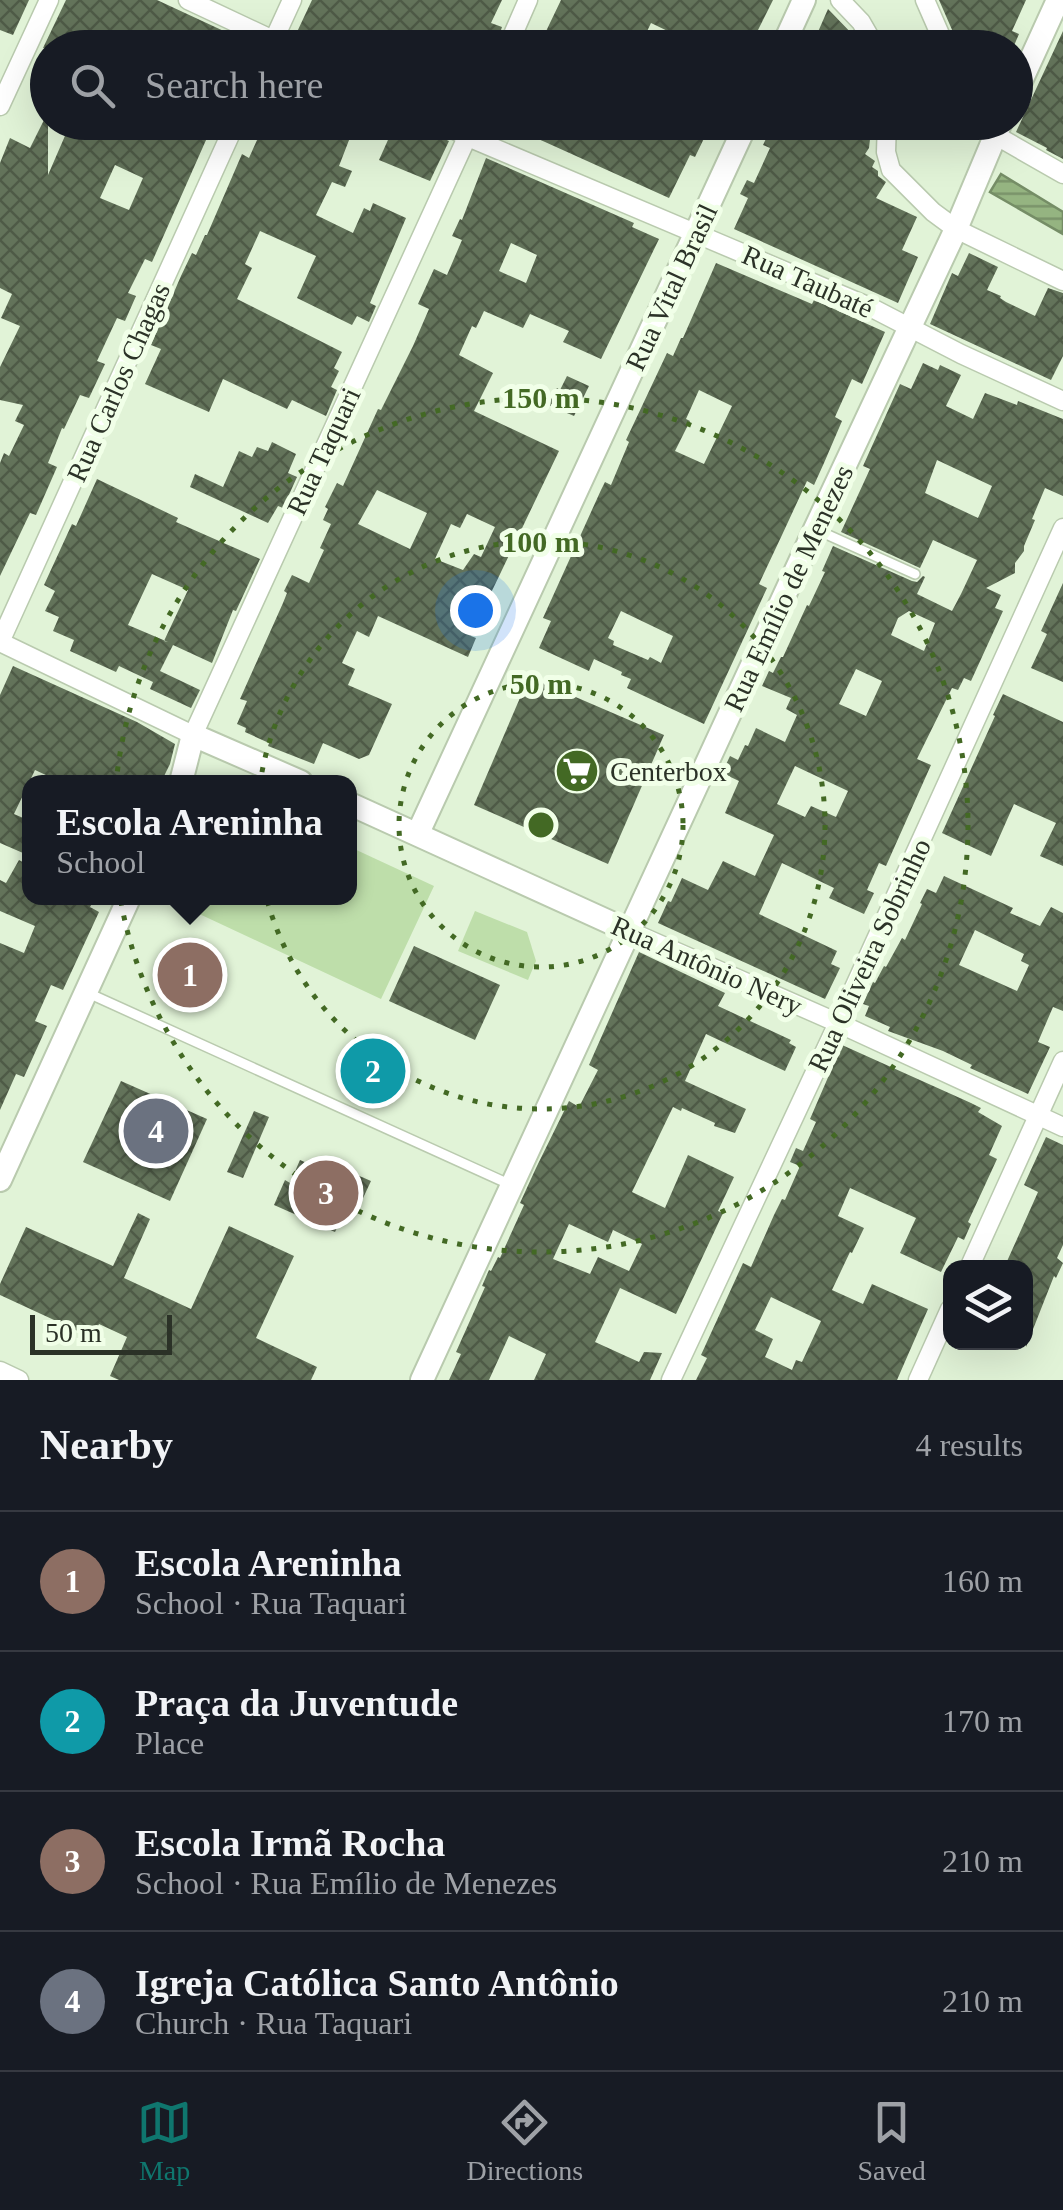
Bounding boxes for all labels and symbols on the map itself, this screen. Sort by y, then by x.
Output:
street label: Rua Vital Brasil [619,199,724,375]
street label: Rua Taubaté [738,239,878,324]
street label: Rua Carlos Chagas [61,278,176,487]
text: 150 m [502,381,580,414]
street label: Rua Taquari [281,383,366,520]
street label: Rua Emílio de Menezes [718,460,859,716]
text: 100 m [502,525,580,558]
your location [450,585,501,636]
text: 50 m [510,667,572,700]
supermarket icon: Centerbox [554,748,600,794]
place label: Centerbox [610,756,727,787]
centre of rings [523,807,559,843]
street label: Rua Oliveira Sobrinho [802,834,937,1077]
street label: Rua Antônio Nery [607,910,807,1021]
pin: 1 [158,938,222,1012]
pin: 2 [340,1034,406,1108]
pin: 4 [124,1094,188,1168]
pin: 3 [294,1156,358,1230]
scale bar [30,1310,172,1354]

